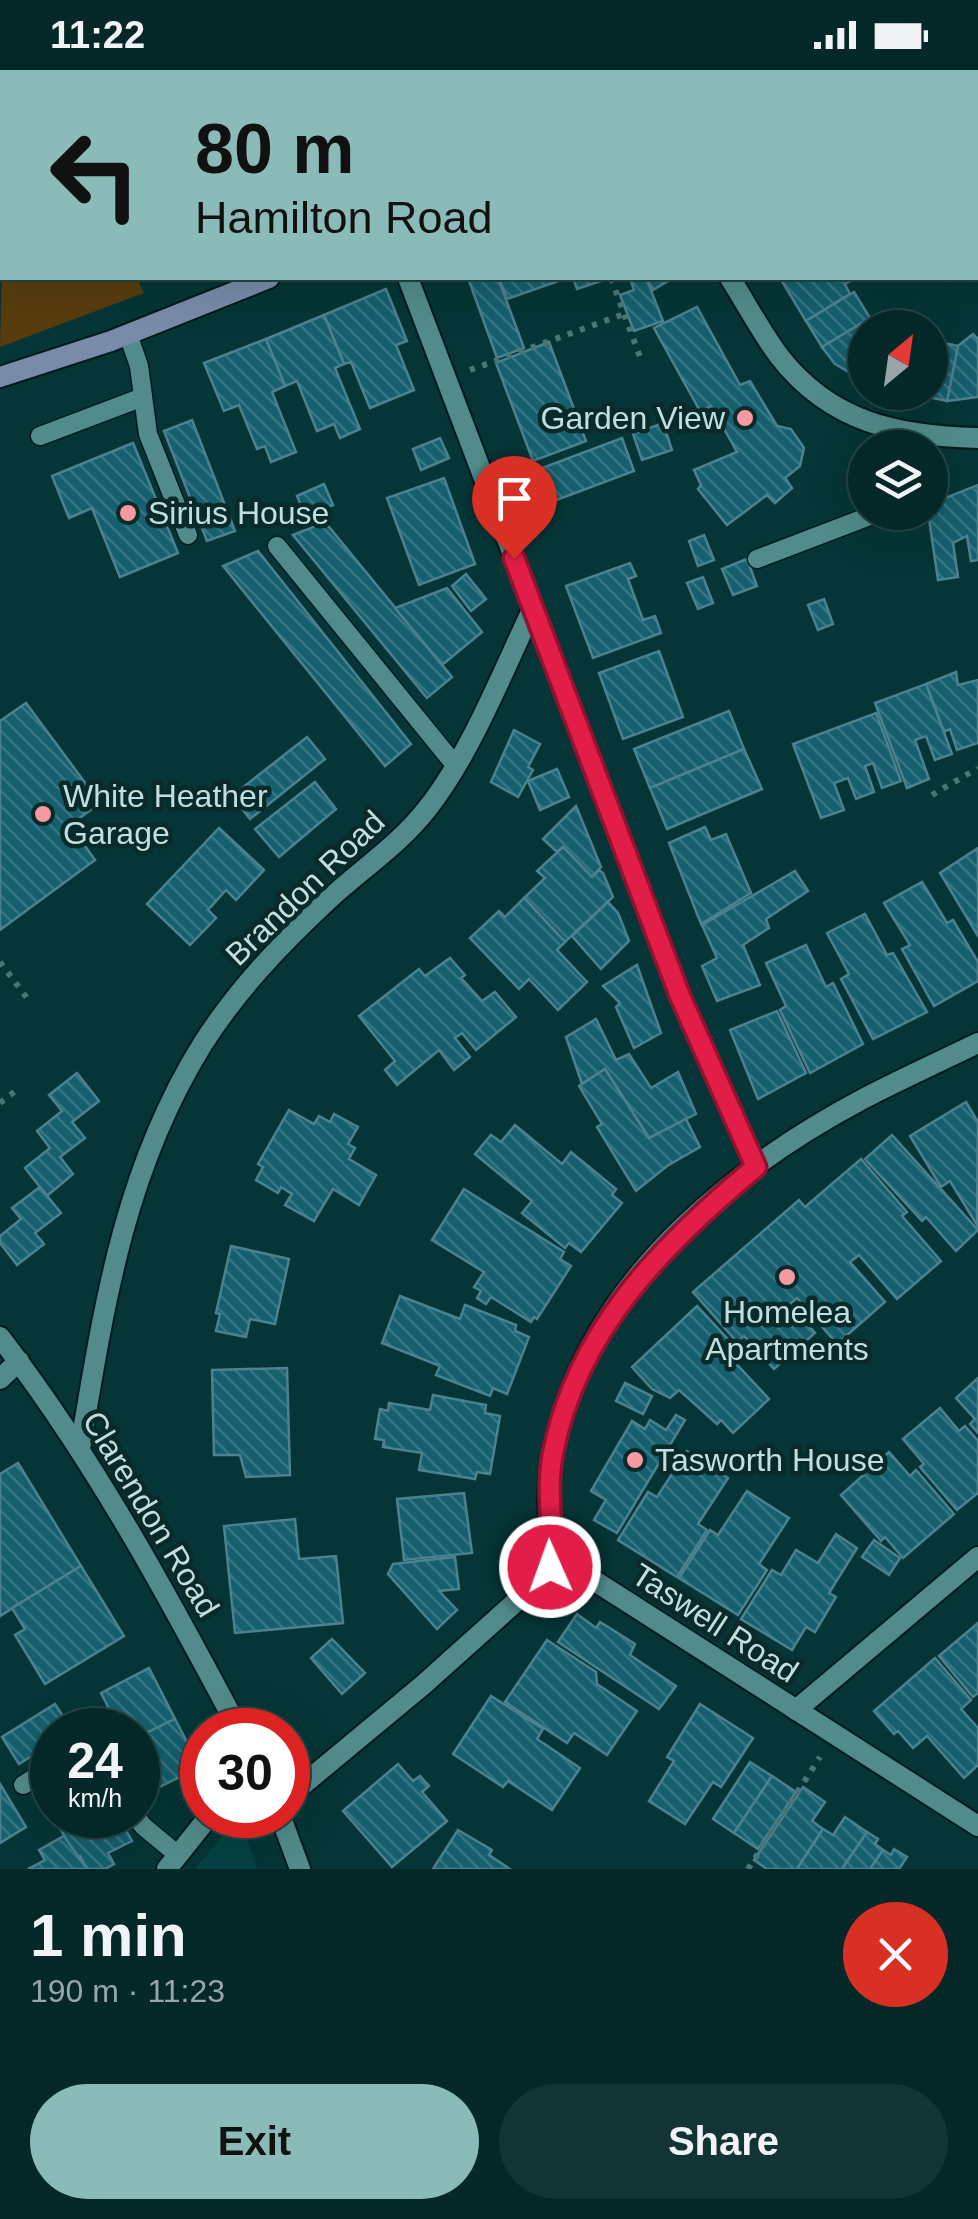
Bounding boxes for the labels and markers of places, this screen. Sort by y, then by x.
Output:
place label: Garden View [541,400,726,436]
marker: Garden View [734,407,756,429]
pin [472,456,557,559]
place label: Sirius House [148,495,329,531]
marker: Sirius House [117,502,139,524]
place label: White Heather Garage [63,778,268,851]
marker: White Heather Garage [32,803,54,825]
marker: Homelea Apartments [776,1266,798,1288]
place label: Homelea Apartments [705,1294,869,1367]
place label: Tasworth House [655,1442,884,1478]
marker: Tasworth House [624,1449,646,1471]

